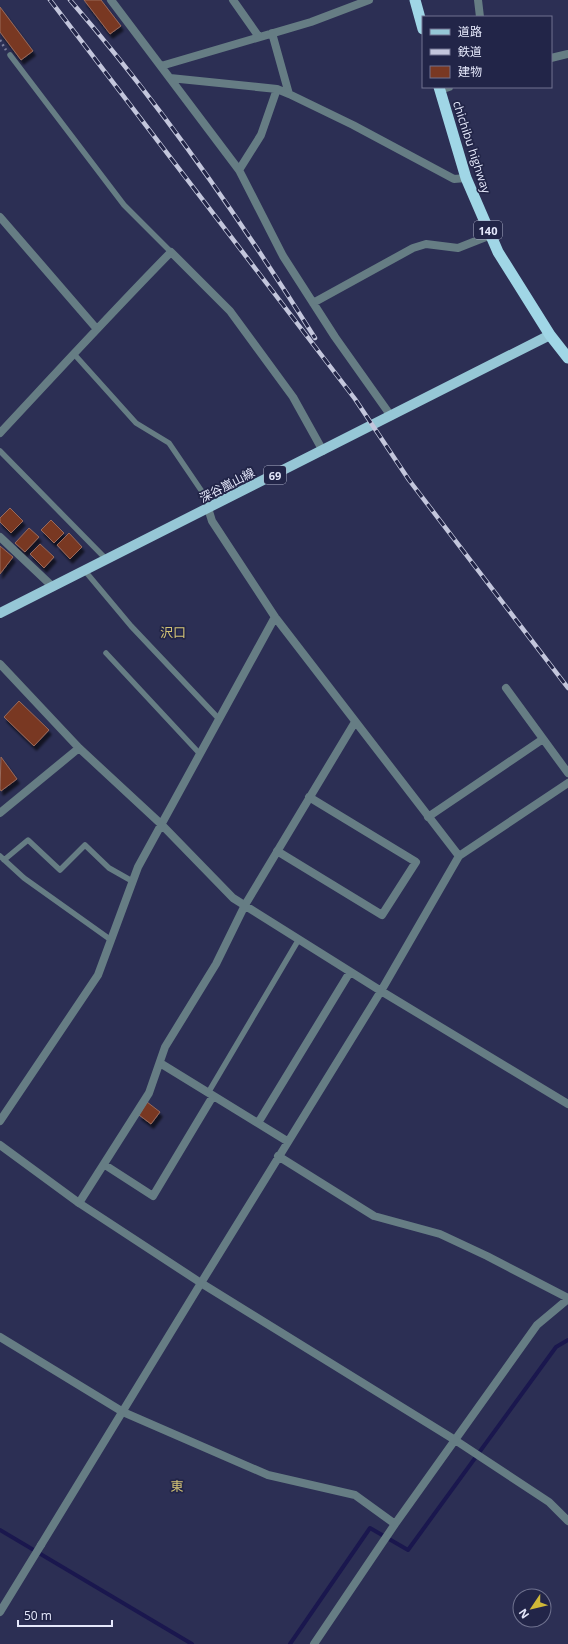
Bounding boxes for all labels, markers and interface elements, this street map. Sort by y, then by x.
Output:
legend [422,16,552,88]
text: 道路 [458,23,482,40]
text: 鉄道 [458,43,482,60]
text: 建物 [458,63,482,80]
street label: chichibu highway [449,99,495,196]
road number: 140 [474,221,502,239]
street label: 深谷嵐山線 [196,464,258,506]
road number: 69 [264,466,286,484]
district label: 沢口 [160,623,186,641]
district label: 東 [170,1477,184,1495]
north arrow [512,1588,552,1628]
scale bar [18,1602,112,1628]
text: N [515,1606,532,1622]
text: 50 m [24,1607,52,1624]

